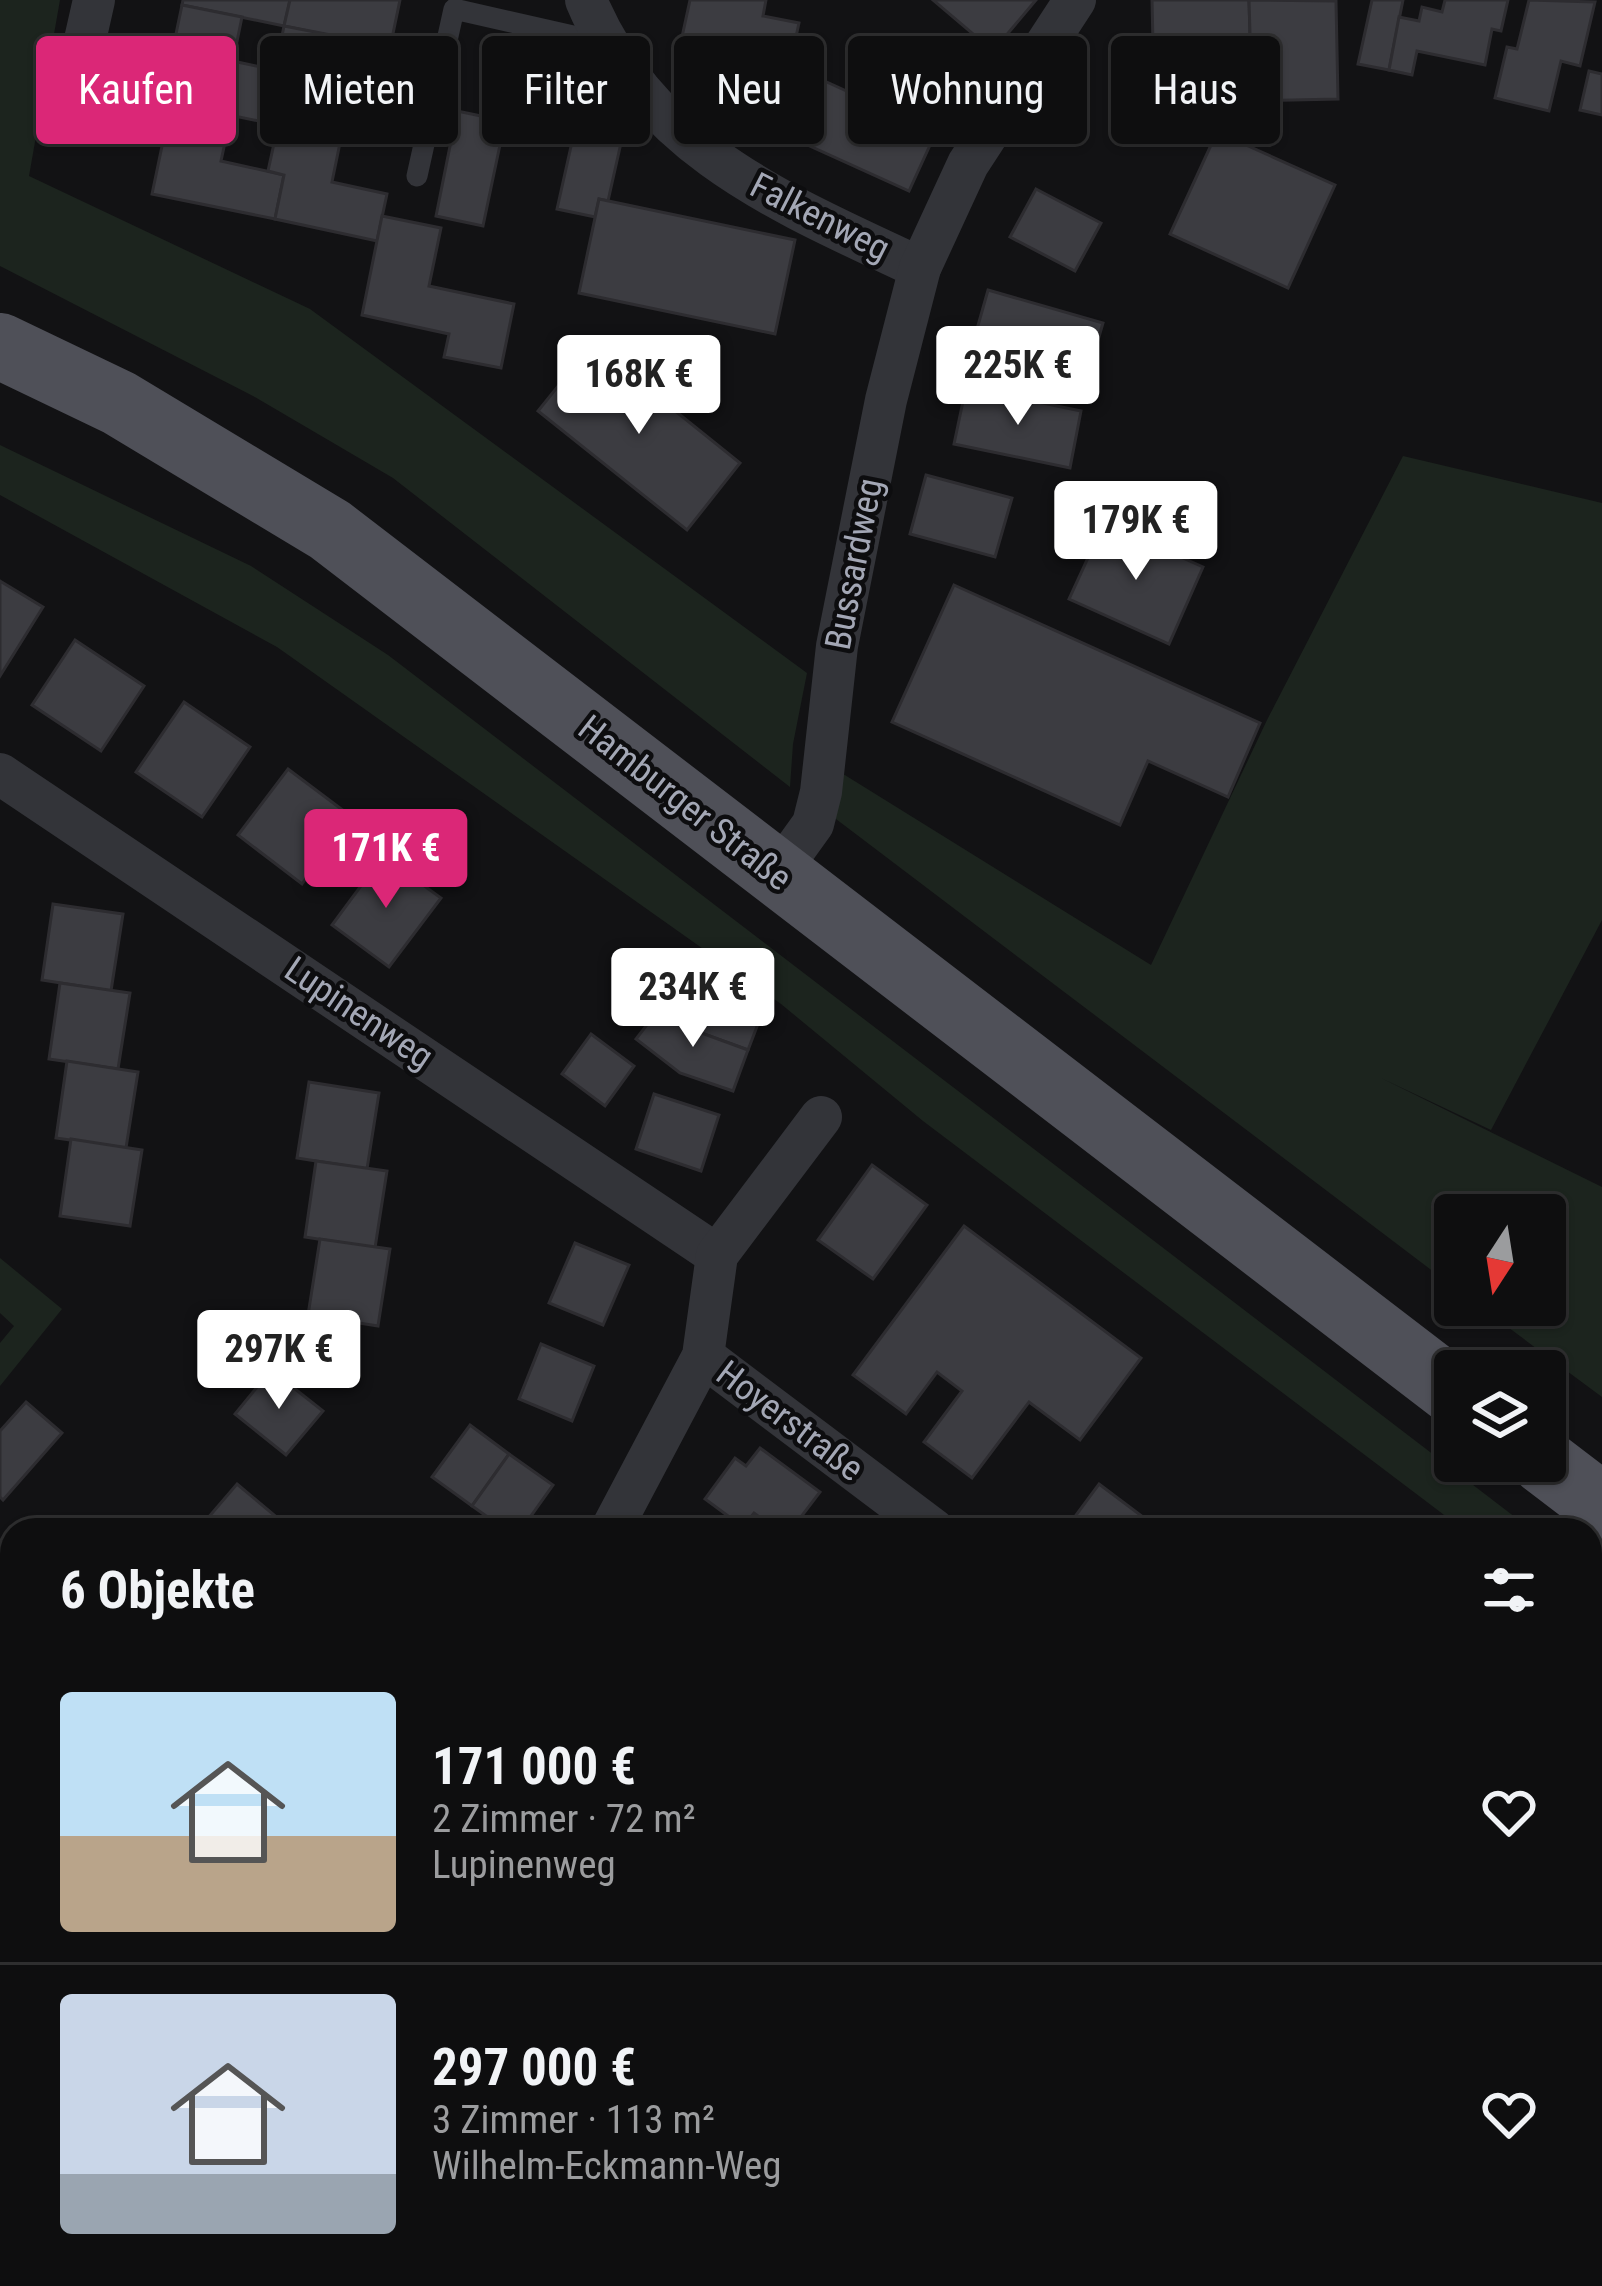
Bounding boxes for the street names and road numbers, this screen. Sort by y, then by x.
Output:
street label: Falkenweg [743,164,897,270]
street label: Bussardweg [817,475,891,653]
street label: Hamburger Straße [570,707,800,899]
street label: Lupinenweg [277,948,441,1078]
street label: Hoyerstraße [708,1352,872,1490]

